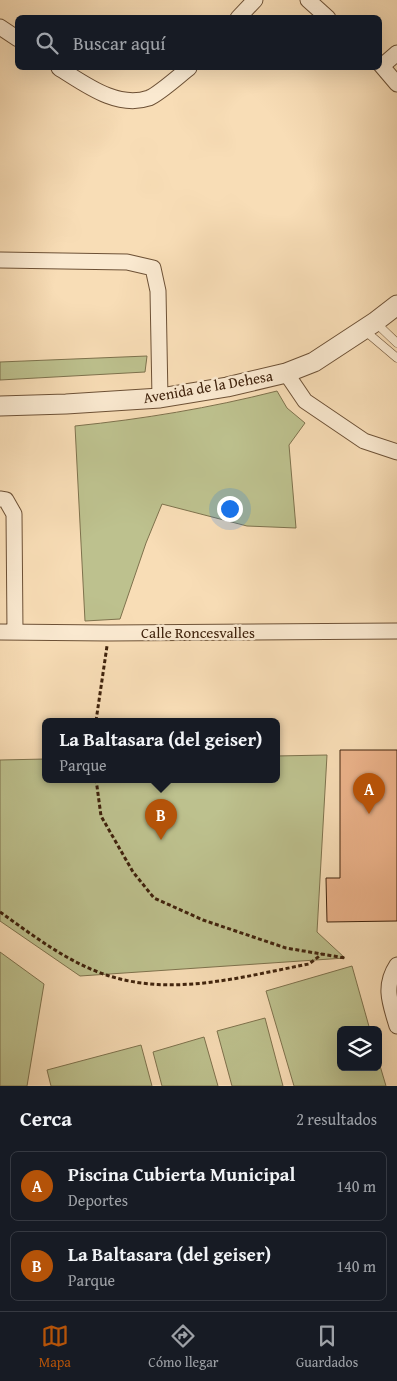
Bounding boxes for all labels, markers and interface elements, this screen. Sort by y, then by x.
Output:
search box [15,15,382,70]
icon: search [33,29,61,57]
text: Buscar aquí [73,29,166,57]
street label: Avenida de la Dehesa [142,365,274,408]
your location [217,496,243,522]
street label: Calle Roncesvalles [141,622,255,643]
popup [42,718,280,783]
text: La Baltasara (del geiser) [59,725,263,753]
text: Parque [59,753,107,777]
pin: A [353,773,385,814]
pin: B [145,799,177,840]
map controls [337,1026,382,1071]
button: layers [337,1026,382,1071]
text: Cerca [20,1103,72,1134]
text: 2 resultados [296,1107,377,1131]
text: Piscina Cubierta Municipal [68,1160,295,1188]
text: A [32,1174,42,1198]
text: 140 m [336,1174,376,1198]
text: Deportes [68,1188,128,1212]
text: La Baltasara (del geiser) [68,1240,271,1268]
text: B [32,1254,42,1278]
text: 140 m [336,1254,376,1278]
text: Parque [68,1268,115,1292]
tab: Mapa [39,1322,71,1372]
tab: Cómo llegar [148,1322,219,1372]
tab: Guardados [296,1322,358,1372]

